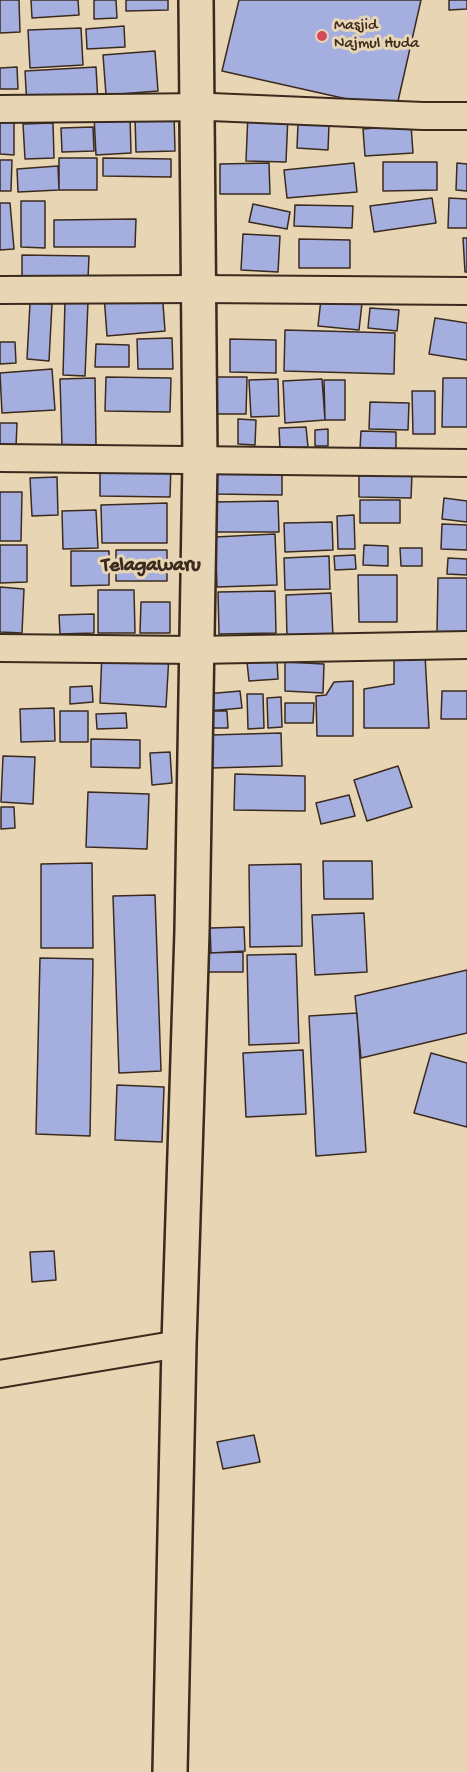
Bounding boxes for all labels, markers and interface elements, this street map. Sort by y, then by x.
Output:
place label: Masjid Najmul Huda [334,17,419,55]
marker: Masjid Najmul Huda [315,29,329,43]
district label: Telagawaru [101,555,201,579]

